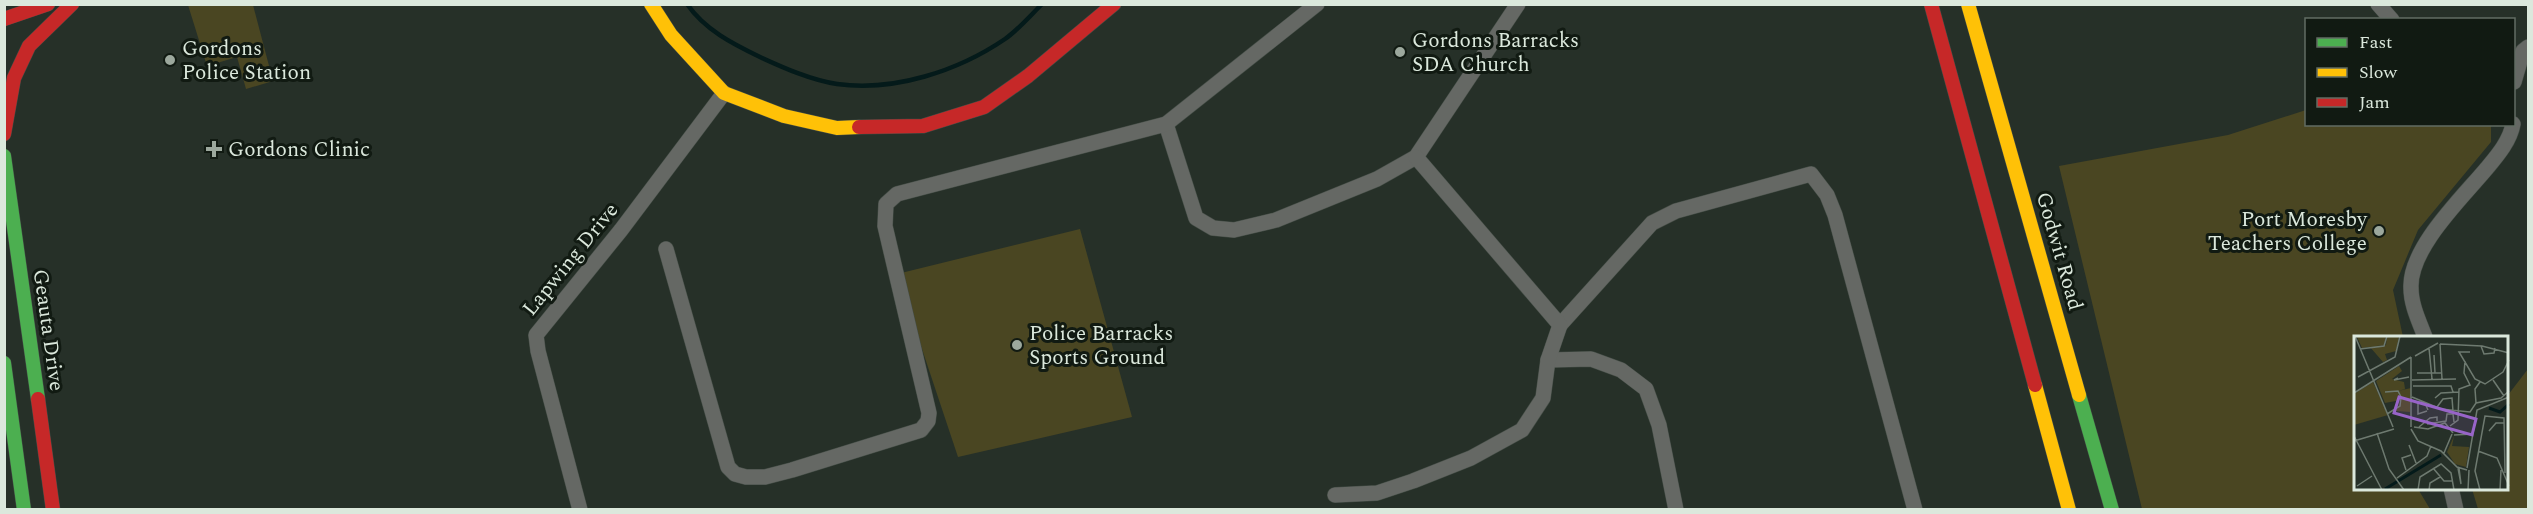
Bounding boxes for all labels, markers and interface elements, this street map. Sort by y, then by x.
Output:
legend [2305,18,2515,126]
place label: Gordons Barracks SDA Church [1412,25,1579,81]
text: Fast [2359,29,2392,56]
place label: Gordons Police Station [182,33,311,89]
marker: Gordons Barracks SDA Church [1393,45,1407,59]
marker: Gordons Police Station [163,53,177,67]
text: Slow [2359,59,2398,86]
text: Jam [2359,89,2390,116]
place label: Gordons Clinic [228,134,370,166]
marker: Gordons Clinic [205,140,223,158]
street label: Godwit Road [2027,188,2091,314]
street label: Lapwing Drive [515,196,627,323]
place label: Port Moresby Teachers College [2208,204,2368,260]
marker: Port Moresby Teachers College [2372,224,2386,238]
street label: Geauta Drive [24,267,72,393]
place label: Police Barracks Sports Ground [1029,318,1173,374]
inset map [2354,336,2509,490]
marker: Police Barracks Sports Ground [1010,338,1024,352]

